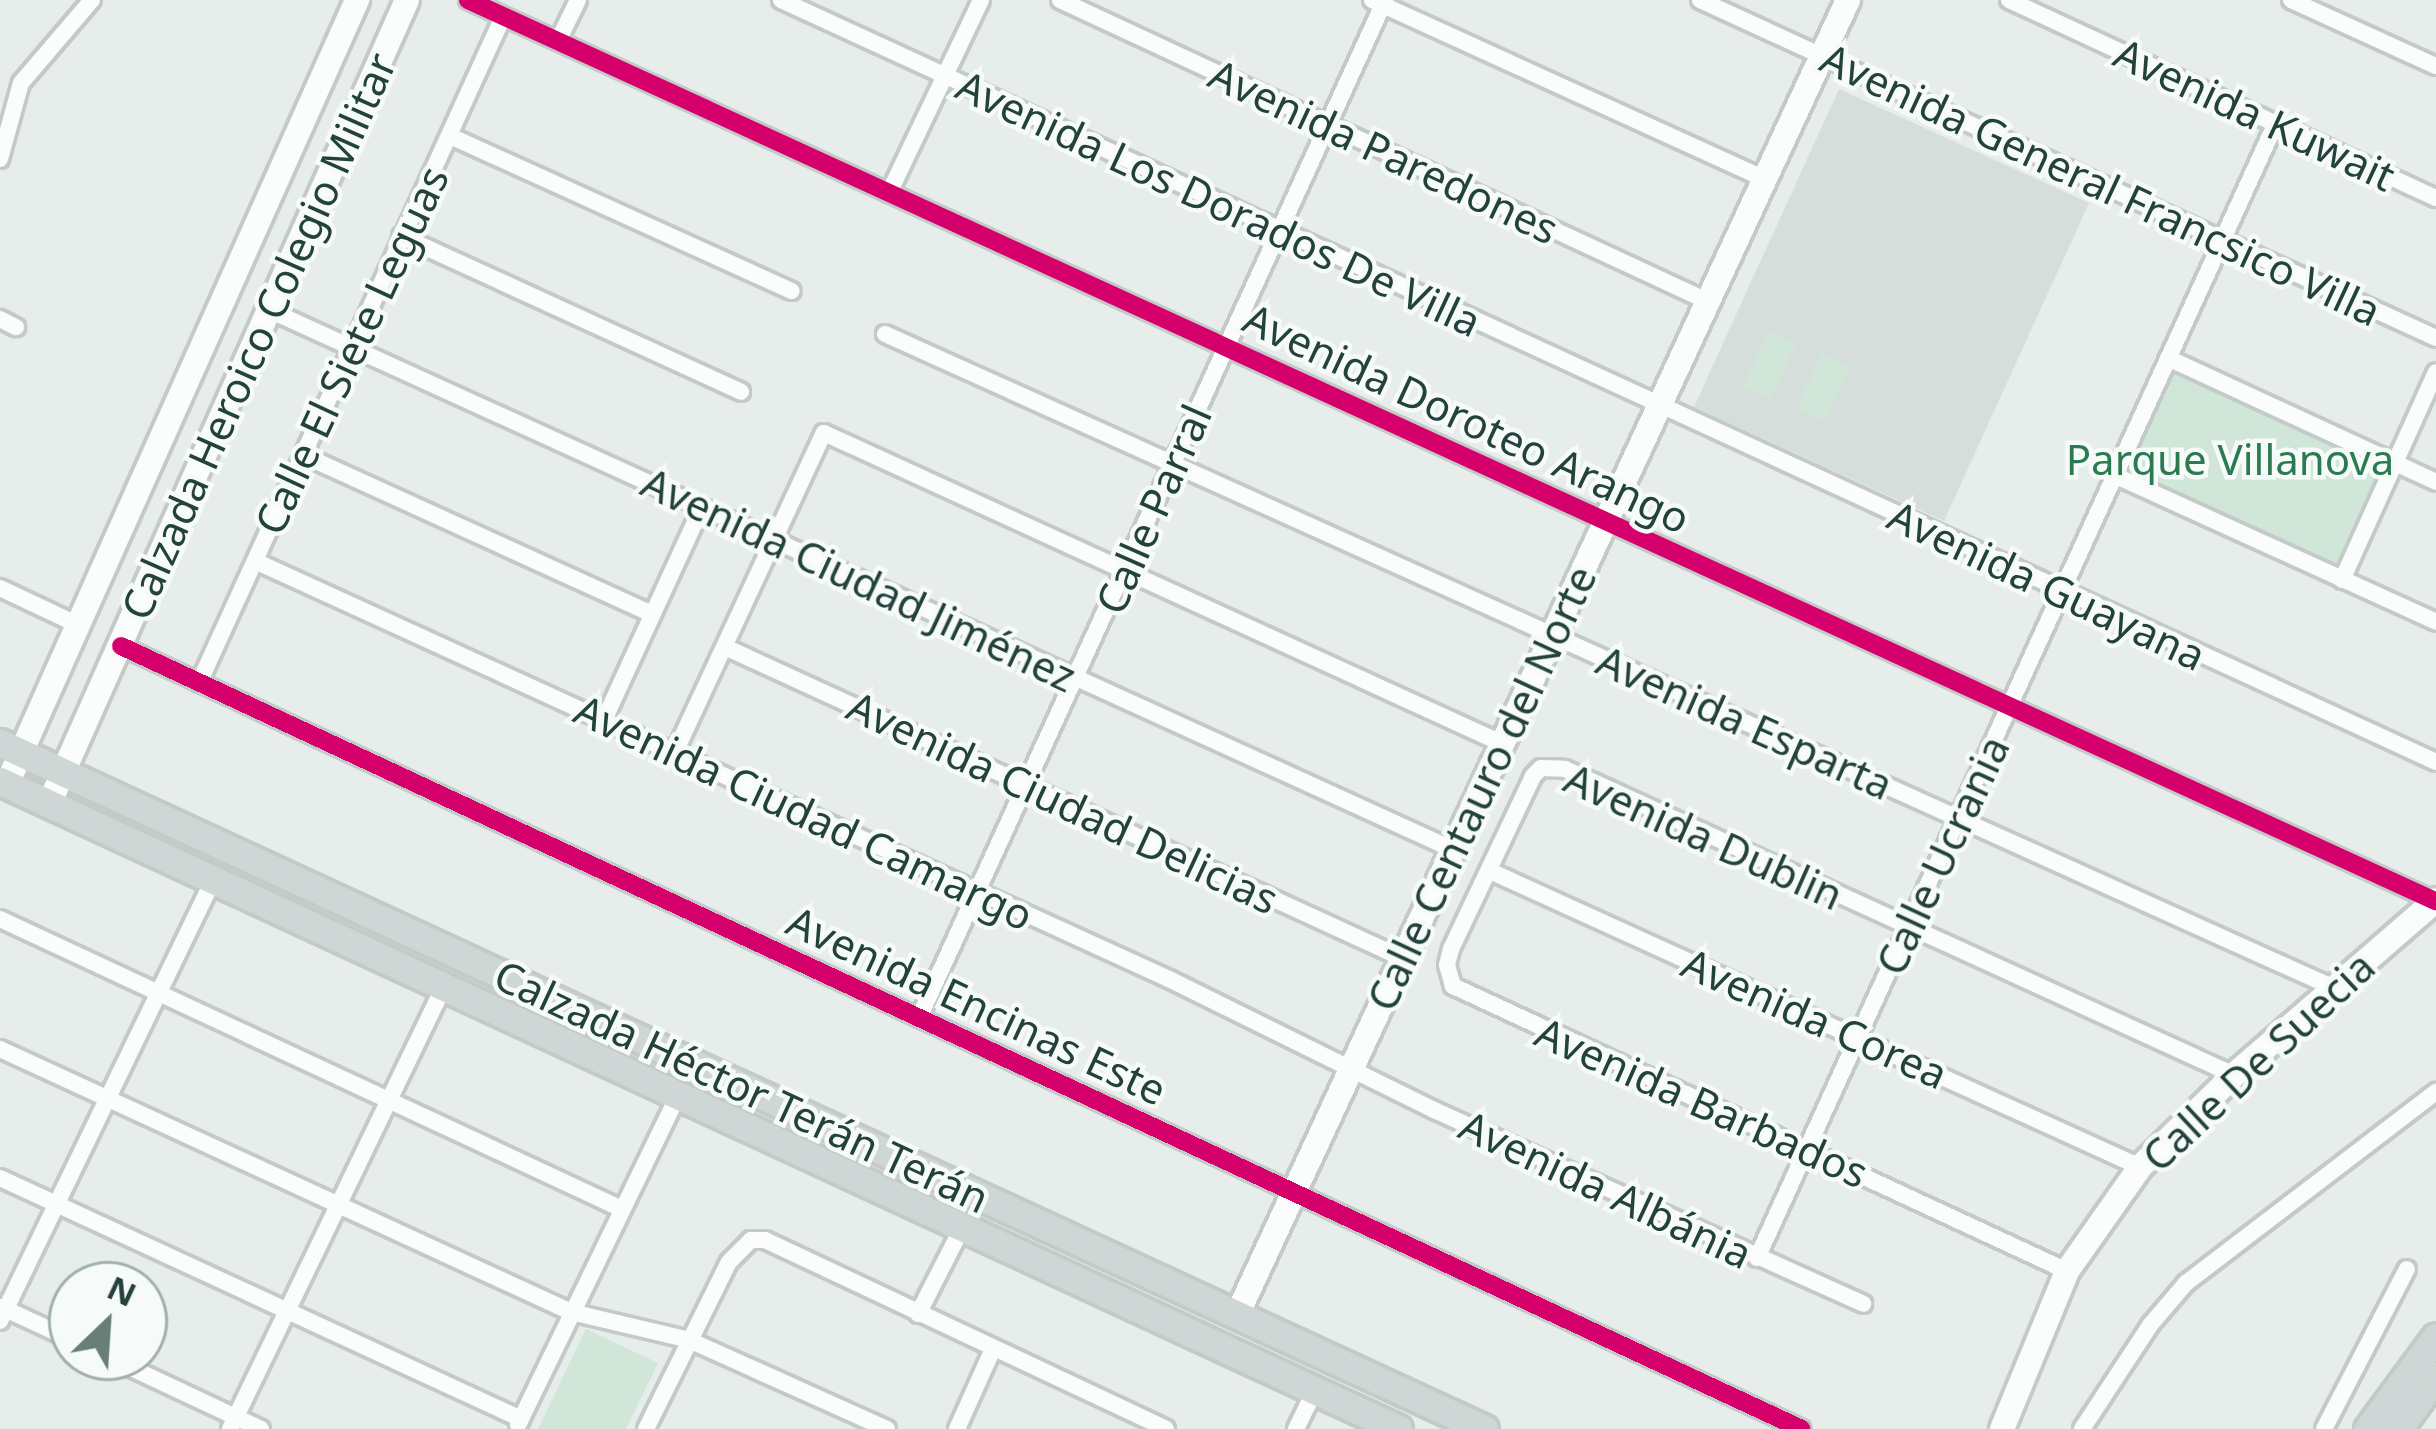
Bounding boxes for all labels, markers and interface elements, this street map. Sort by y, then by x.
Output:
street label: Avenida Kuwait [2107,27,2403,201]
street label: Avenida General Francsico Villa [1813,32,2389,336]
street label: Calzada Heroico Colegio Militar [110,45,406,627]
street label: Avenida Paredones [1202,48,1566,254]
street label: Avenida Los Dorados De Villa [949,59,1489,347]
street label: Calle El Siete Leguas [244,158,458,542]
street label: Avenida Doroteo Arango [1236,292,1698,544]
street label: Calle Parral [1085,397,1221,621]
park label: Parque Villanova [2066,434,2394,484]
street label: Avenida Ciudad Jiménez [634,456,1084,702]
street label: Avenida Guayana [1881,490,2213,680]
street label: Calle Centauro del Norte [1356,558,1606,1018]
street label: Avenida Esparta [1590,634,1900,810]
street label: Avenida Ciudad Delicias [840,680,1286,924]
street label: Avenida Ciudad Camargo [567,684,1041,940]
street label: Calle Ucrania [1865,728,2019,982]
street label: Avenida Dublin [1557,752,1851,920]
street label: Avenida Encinas Este [780,895,1174,1115]
street label: Avenida Corea [1675,937,1955,1099]
street label: Calle De Suecia [2132,941,2384,1181]
street label: Calzada Héctor Terán Terán [487,949,997,1223]
street label: Avenida Barbados [1528,1006,1876,1198]
street label: Avenida Albánia [1452,1099,1760,1279]
north arrow [48,1261,168,1381]
text: N [100,1265,144,1317]

